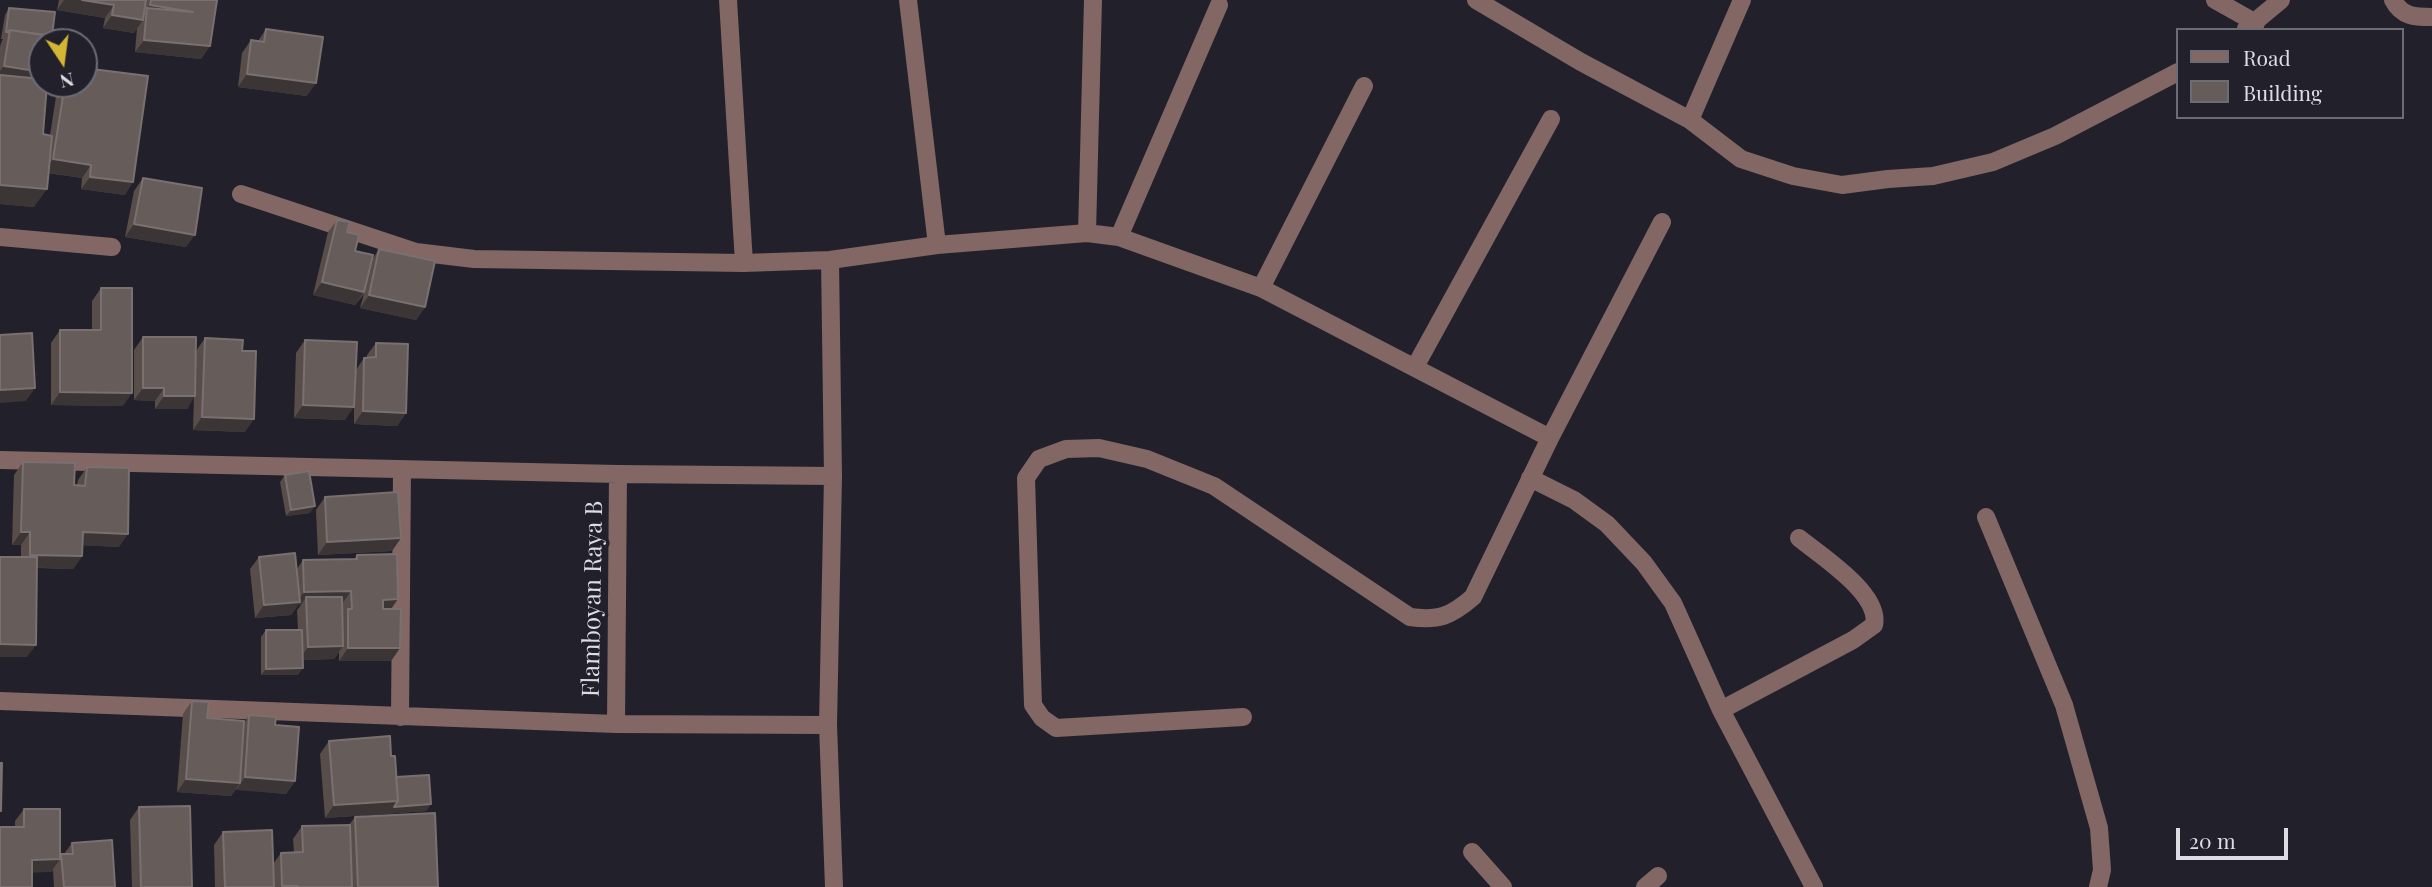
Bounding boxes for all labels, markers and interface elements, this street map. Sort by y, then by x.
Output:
north arrow [28,28,98,98]
legend [2176,28,2404,119]
text: Road [2243,43,2291,71]
text: N [58,67,77,96]
text: Building [2243,78,2322,106]
street label: Flamboyan Raya B [577,501,609,697]
scale bar [2180,814,2292,858]
text: 20 m [2189,826,2236,854]

